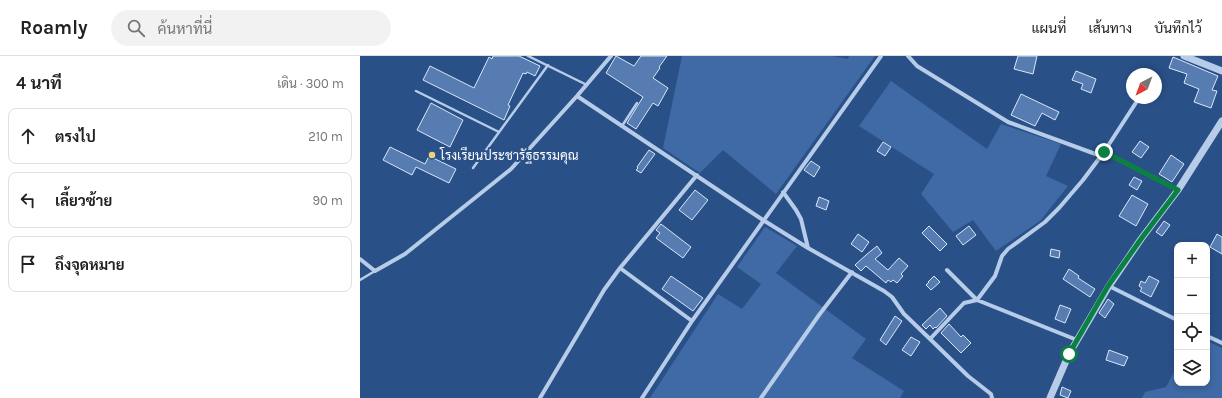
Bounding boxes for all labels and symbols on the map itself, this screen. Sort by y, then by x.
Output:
north arrow [1126,68,1162,104]
route end [1095,143,1113,161]
place label: โรงเรียนประชารัฐธรรมคุณ [439,146,579,165]
marker: โรงเรียนประชารัฐธรรมคุณ [427,150,437,160]
route start [1060,345,1078,363]

